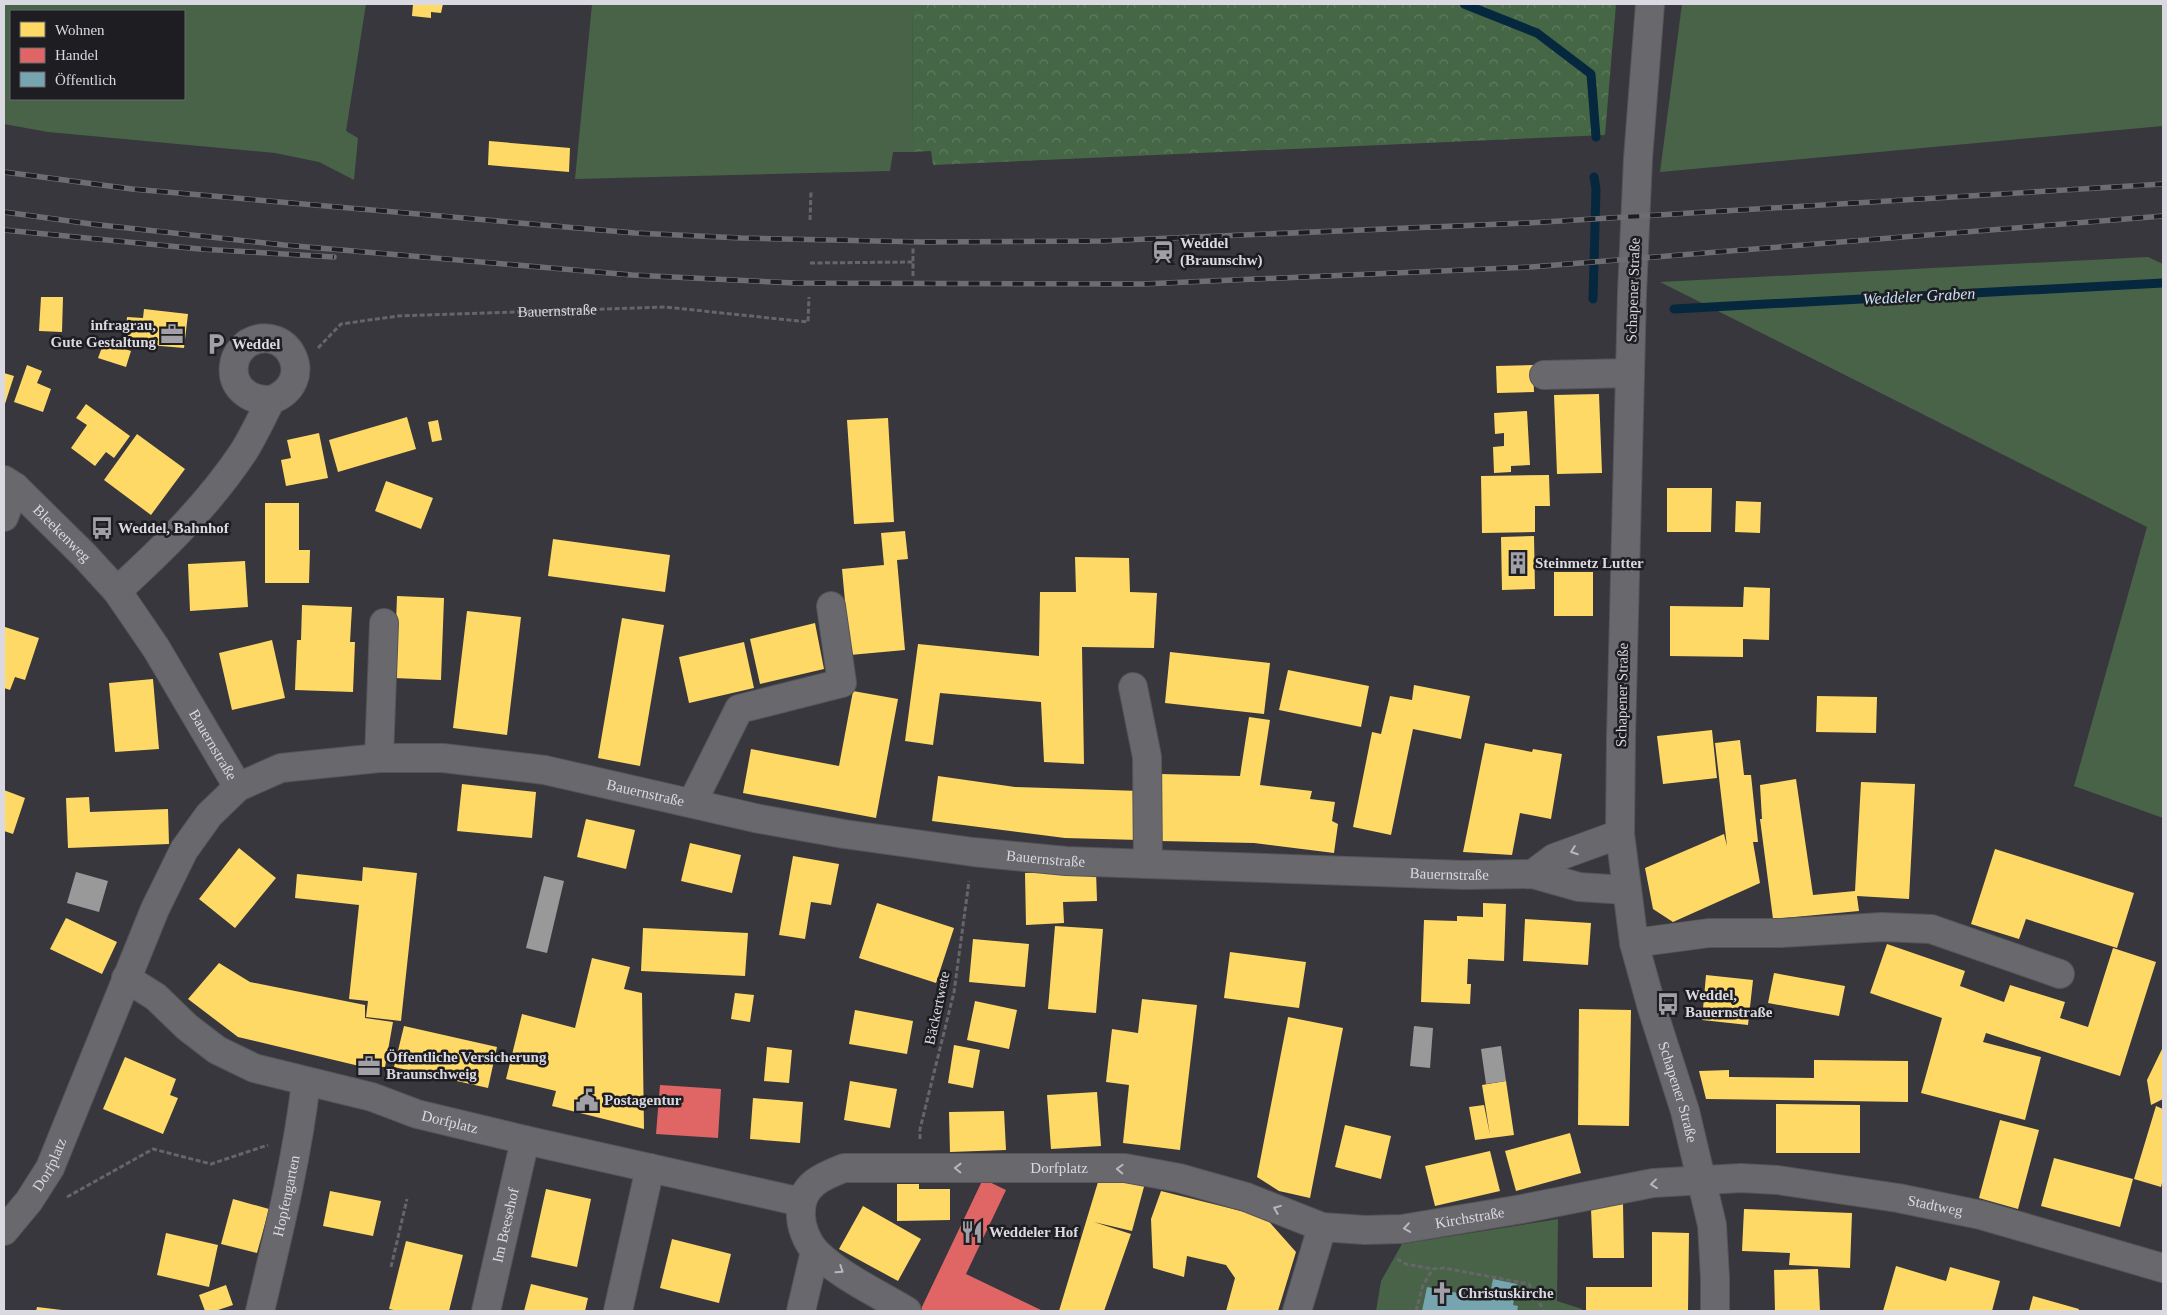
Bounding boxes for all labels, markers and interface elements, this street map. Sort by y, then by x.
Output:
legend [10,10,185,100]
text: Wohnen [55,22,105,38]
text: Handel [55,47,98,63]
text: Öffentlich [55,72,117,88]
place label: Weddel (Braunschw) [1180,235,1263,269]
street label: Schapener Straße [1623,237,1643,343]
station icon: Weddel (Braunschw) [1150,239,1176,265]
water label: Weddeler Graben [1862,285,1976,307]
street label: Bauernstraße [517,301,597,320]
place label: infragrau, Gute Gestaltung [51,317,156,350]
office icon: infragrau, Gute Gestaltung [159,321,185,347]
parking icon: Weddel [203,331,229,357]
place label: Weddel [232,336,280,352]
street label: Bleekenweg [30,502,94,565]
bus stop icon: Weddel, Bahnhof [89,515,115,541]
place label: Weddel, Bahnhof [118,520,230,536]
building icon: Steinmetz Lutter [1505,550,1531,576]
place label: Steinmetz Lutter [1535,555,1644,571]
street label: Schapener Straße [1613,642,1631,747]
street label: Bauernstraße [186,706,240,783]
street label: Bauernstraße [605,776,686,810]
one-way arrow [1571,845,1579,855]
street label: Bauernstraße [1005,847,1086,870]
street label: Bauernstraße [1409,865,1489,883]
street label: Bäckertwete [921,969,953,1046]
place label: Weddel, Bauernstraße [1685,987,1773,1020]
bus stop icon: Weddel, Bauernstraße [1655,991,1681,1017]
street label: Schapener Straße [1655,1039,1700,1144]
place label: Öffentliche Versicherung Braunschweig [386,1049,547,1082]
office icon: Öffentliche Versicherung Braunschweig [356,1053,382,1079]
public building icon: Postagentur [574,1087,600,1113]
place label: Postagentur [604,1092,682,1108]
street label: Dorfplatz [420,1107,480,1136]
street label: Dorfplatz [29,1135,69,1194]
street label: Hopfengarten [270,1154,303,1238]
street label: Dorfplatz [1030,1160,1088,1176]
one-way arrow [953,1163,961,1173]
one-way arrow [1116,1164,1124,1174]
one-way arrow [1649,1178,1657,1189]
street label: Im Beesehof [489,1186,522,1264]
street label: Stadtweg [1906,1192,1965,1219]
street label: Kirchstraße [1434,1204,1506,1231]
one-way arrow [1273,1205,1282,1216]
restaurant icon: Weddeler Hof [959,1219,985,1245]
one-way arrow [1403,1222,1412,1232]
place label: Weddeler Hof [989,1224,1079,1240]
one-way arrow [834,1264,844,1273]
church icon: Christuskirche [1429,1280,1455,1306]
place label: Christuskirche [1458,1285,1554,1301]

